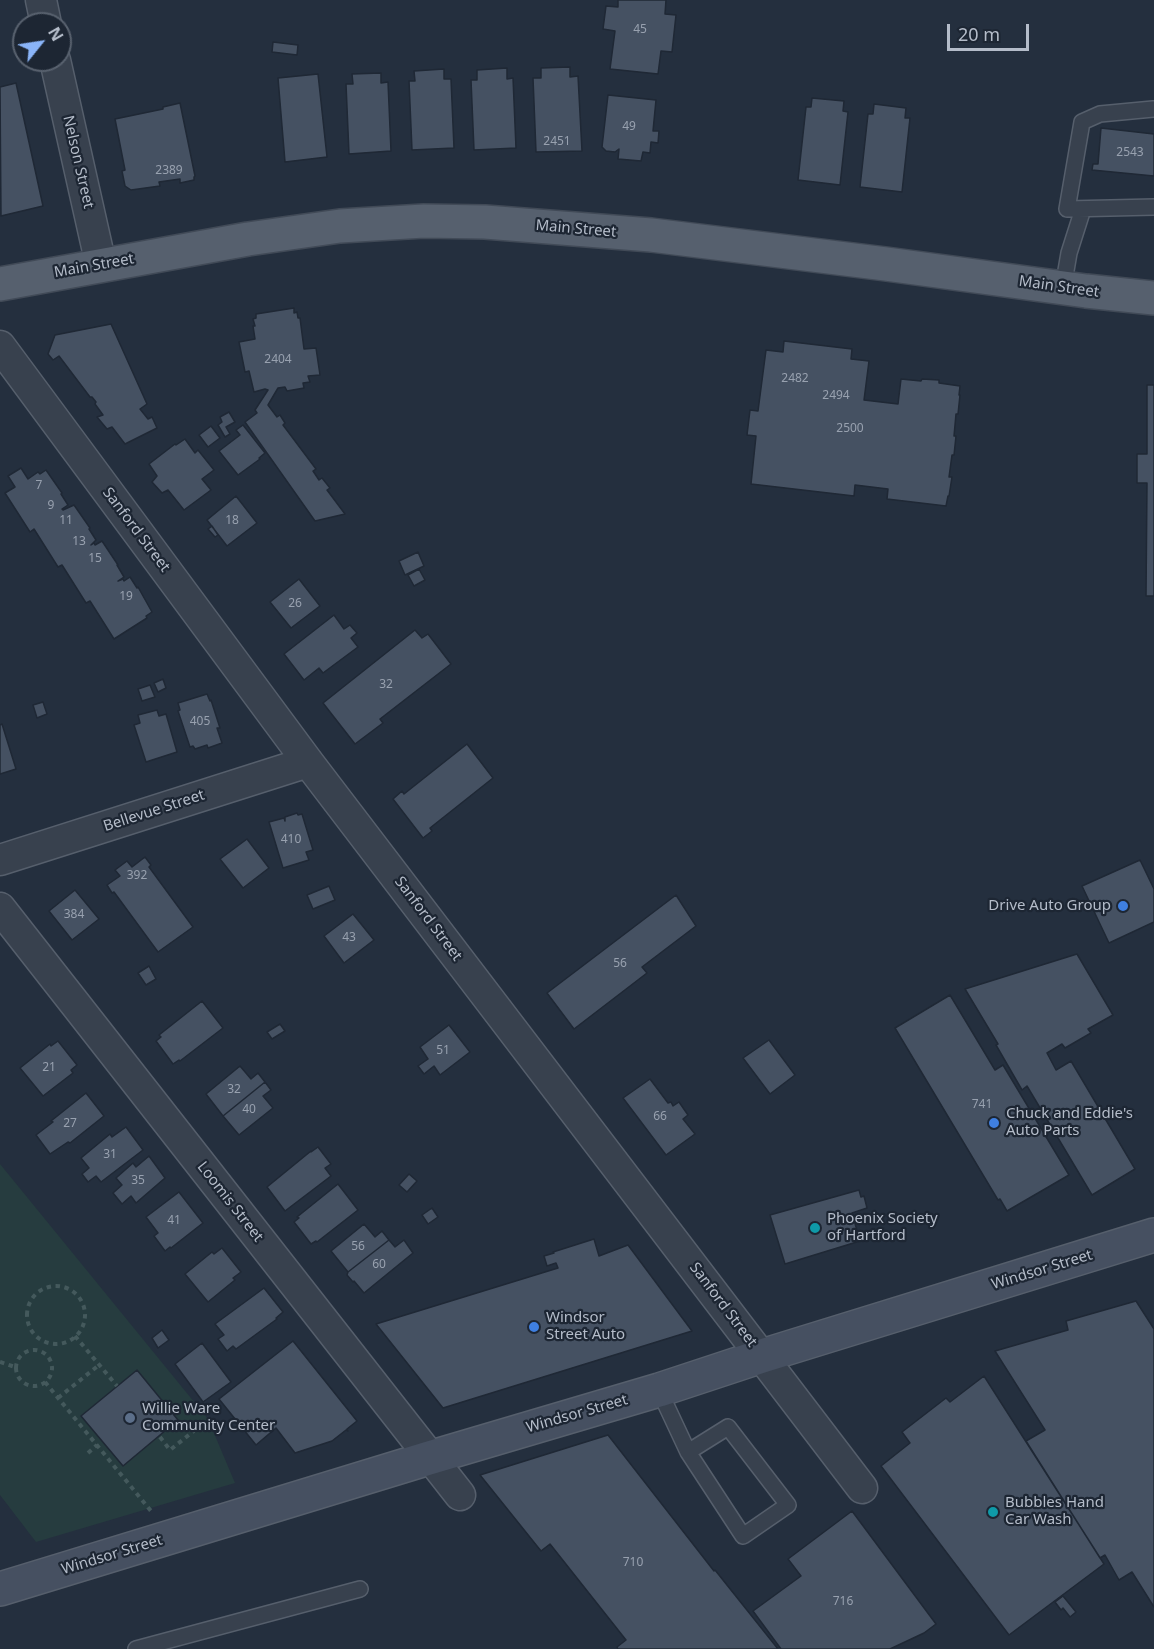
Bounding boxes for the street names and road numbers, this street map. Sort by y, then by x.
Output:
street label: Nelson Street [59,114,97,210]
street label: Main Street [535,217,617,241]
street label: Main Street [53,250,135,282]
street label: Main Street [1018,272,1100,302]
street label: Sanford Street [98,484,174,576]
street label: Bellevue Street [101,786,207,836]
street label: Sanford Street [390,873,466,965]
street label: Loomis Street [193,1158,267,1246]
street label: Windsor Street [989,1246,1095,1294]
street label: Sanford Street [685,1259,761,1351]
street label: Windsor Street [524,1391,630,1437]
street label: Windsor Street [59,1531,165,1579]

